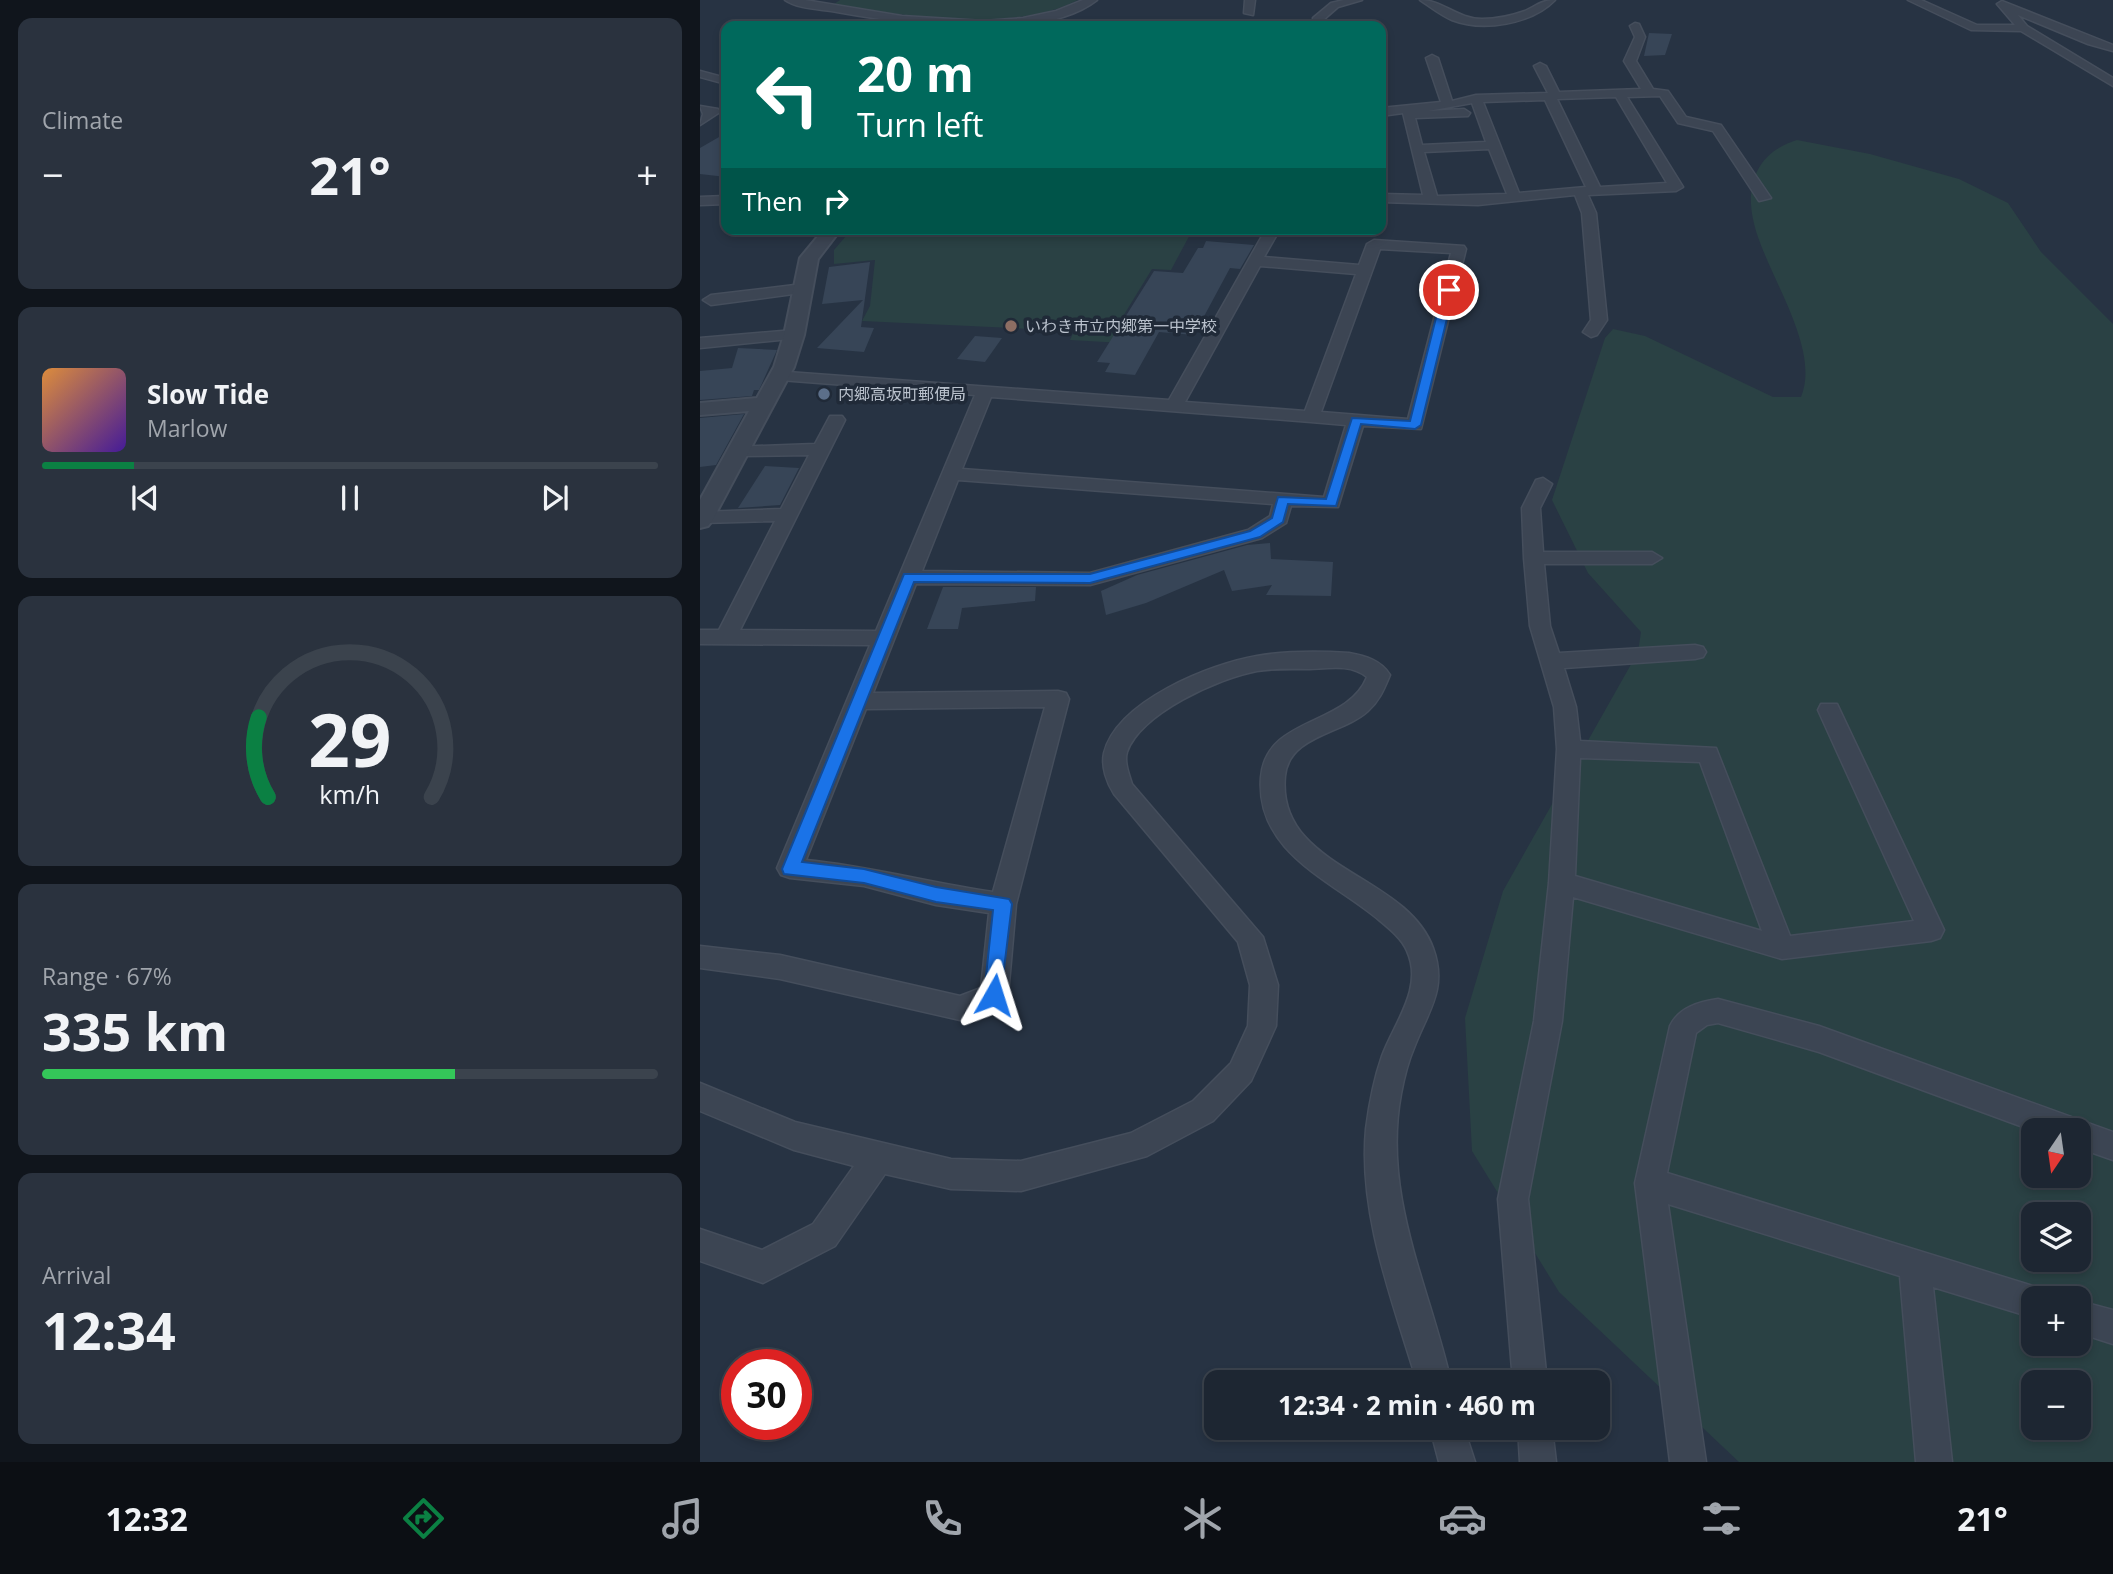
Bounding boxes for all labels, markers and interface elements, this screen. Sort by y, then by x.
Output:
text: 20 m [857,40,974,106]
icon: left [742,49,833,140]
text: Turn left [857,103,983,146]
text: Climate [42,104,123,136]
text: 21° [309,139,391,210]
text: − [42,148,64,200]
text: + [636,148,658,200]
icon: right [817,182,855,220]
text: Then [742,183,803,219]
pin [1419,260,1479,320]
icon: arrive [1430,271,1468,309]
place label: いわき市立内郷第一中学校 [1025,315,1217,337]
marker: いわき市立内郷第一中学校 [1003,318,1019,334]
text: Slow Tide [147,376,269,412]
place label: 内郷高坂町郵便局 [838,383,966,405]
marker: 内郷高坂町郵便局 [816,386,832,402]
text: Marlow [147,412,227,444]
icon: previous [126,479,164,517]
icon: pause [331,479,369,517]
icon: next [536,479,574,517]
text: 29 [308,689,392,788]
text: km/h [320,777,380,811]
position arrow [957,958,1031,1032]
text: Range · 67% [42,960,172,992]
text: 335 km [42,995,228,1066]
north arrow [2021,1118,2091,1188]
map controls [2021,1118,2091,1440]
button: layers [2021,1202,2091,1272]
text: Arrival [42,1259,111,1291]
button: + [2021,1286,2091,1356]
text: 12:34 [42,1294,176,1365]
speed limit sign: 30 [721,1349,812,1440]
button: − [2021,1370,2091,1440]
text: 12:34 · 2 min · 460 m [1278,1387,1536,1423]
icon: directions [399,1494,448,1543]
icon: music [658,1494,707,1543]
icon: phone [918,1494,967,1543]
icon: climate [1178,1494,1227,1543]
icon: car [1438,1494,1487,1543]
icon: filters [1697,1494,1746,1543]
text: 12:32 [105,1497,188,1540]
text: 21° [1957,1497,2008,1540]

